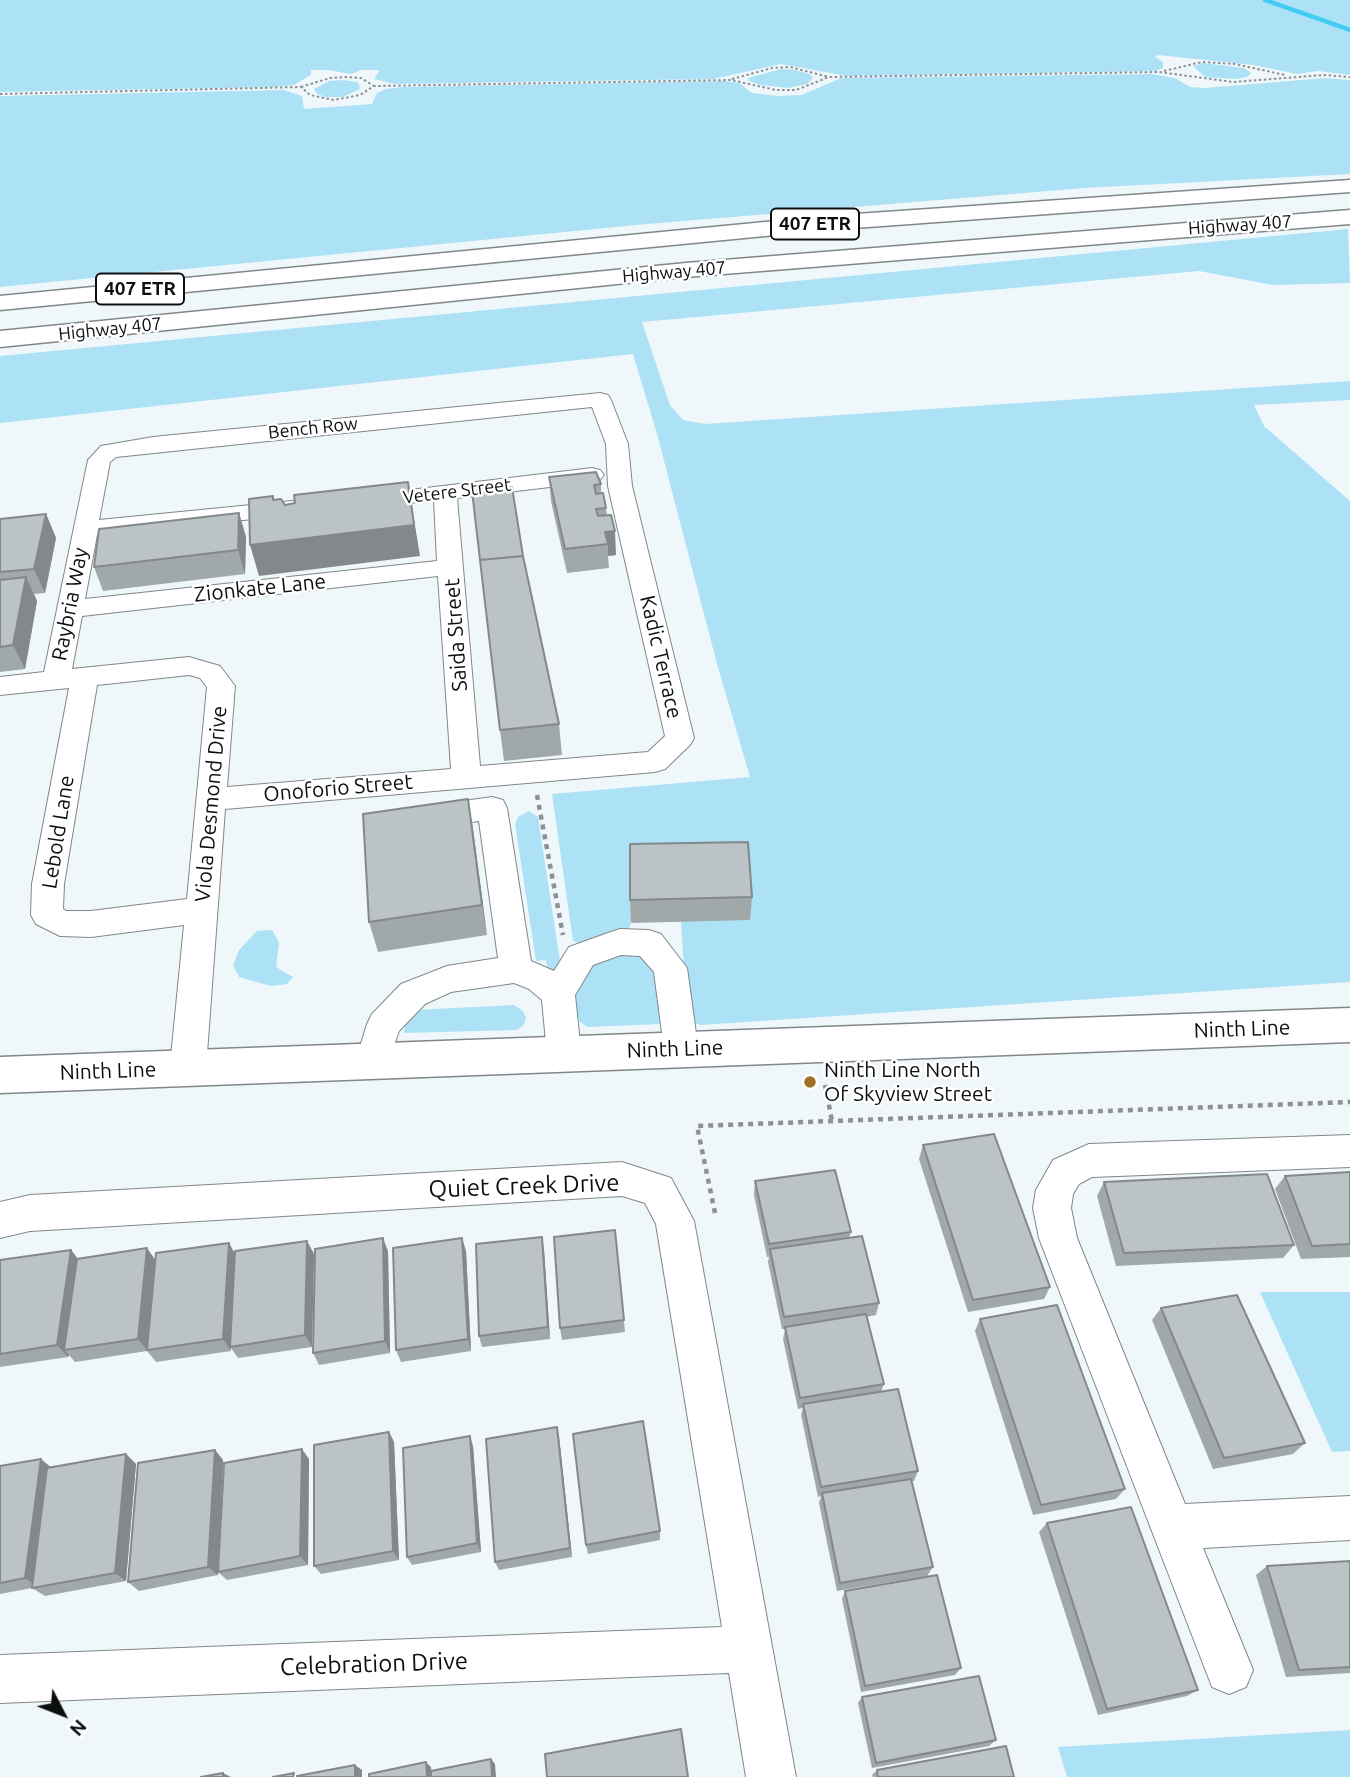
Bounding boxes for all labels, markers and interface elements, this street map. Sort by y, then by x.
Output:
road number: 407 ETR [771,208,859,240]
street label: Highway 407 [1187,211,1293,239]
street label: Highway 407 [621,257,727,287]
road number: 407 ETR [96,274,184,304]
street label: Highway 407 [57,313,163,345]
street label: Bench Row [267,413,359,443]
street label: Vetere Street [402,474,512,508]
street label: Raybria Way [47,545,93,663]
street label: Zionkate Lane [193,569,327,607]
street label: Saida Street [439,578,473,692]
street label: Kadic Terrace [635,593,687,721]
street label: Viola Desmond Drive [190,705,232,903]
street label: Onoforio Street [262,769,414,807]
street label: Lebold Lane [37,773,79,891]
street label: Ninth Line [1193,1015,1291,1043]
street label: Ninth Line [626,1035,724,1063]
street label: Ninth Line [59,1057,157,1085]
place label: Ninth Line North Of Skyview Street [824,1057,992,1107]
marker: Ninth Line North Of Skyview Street [802,1074,818,1090]
street label: Quiet Creek Drive [428,1168,620,1204]
street label: Celebration Drive [279,1646,469,1682]
north arrow [28,1679,98,1749]
text: N [66,1715,92,1741]

